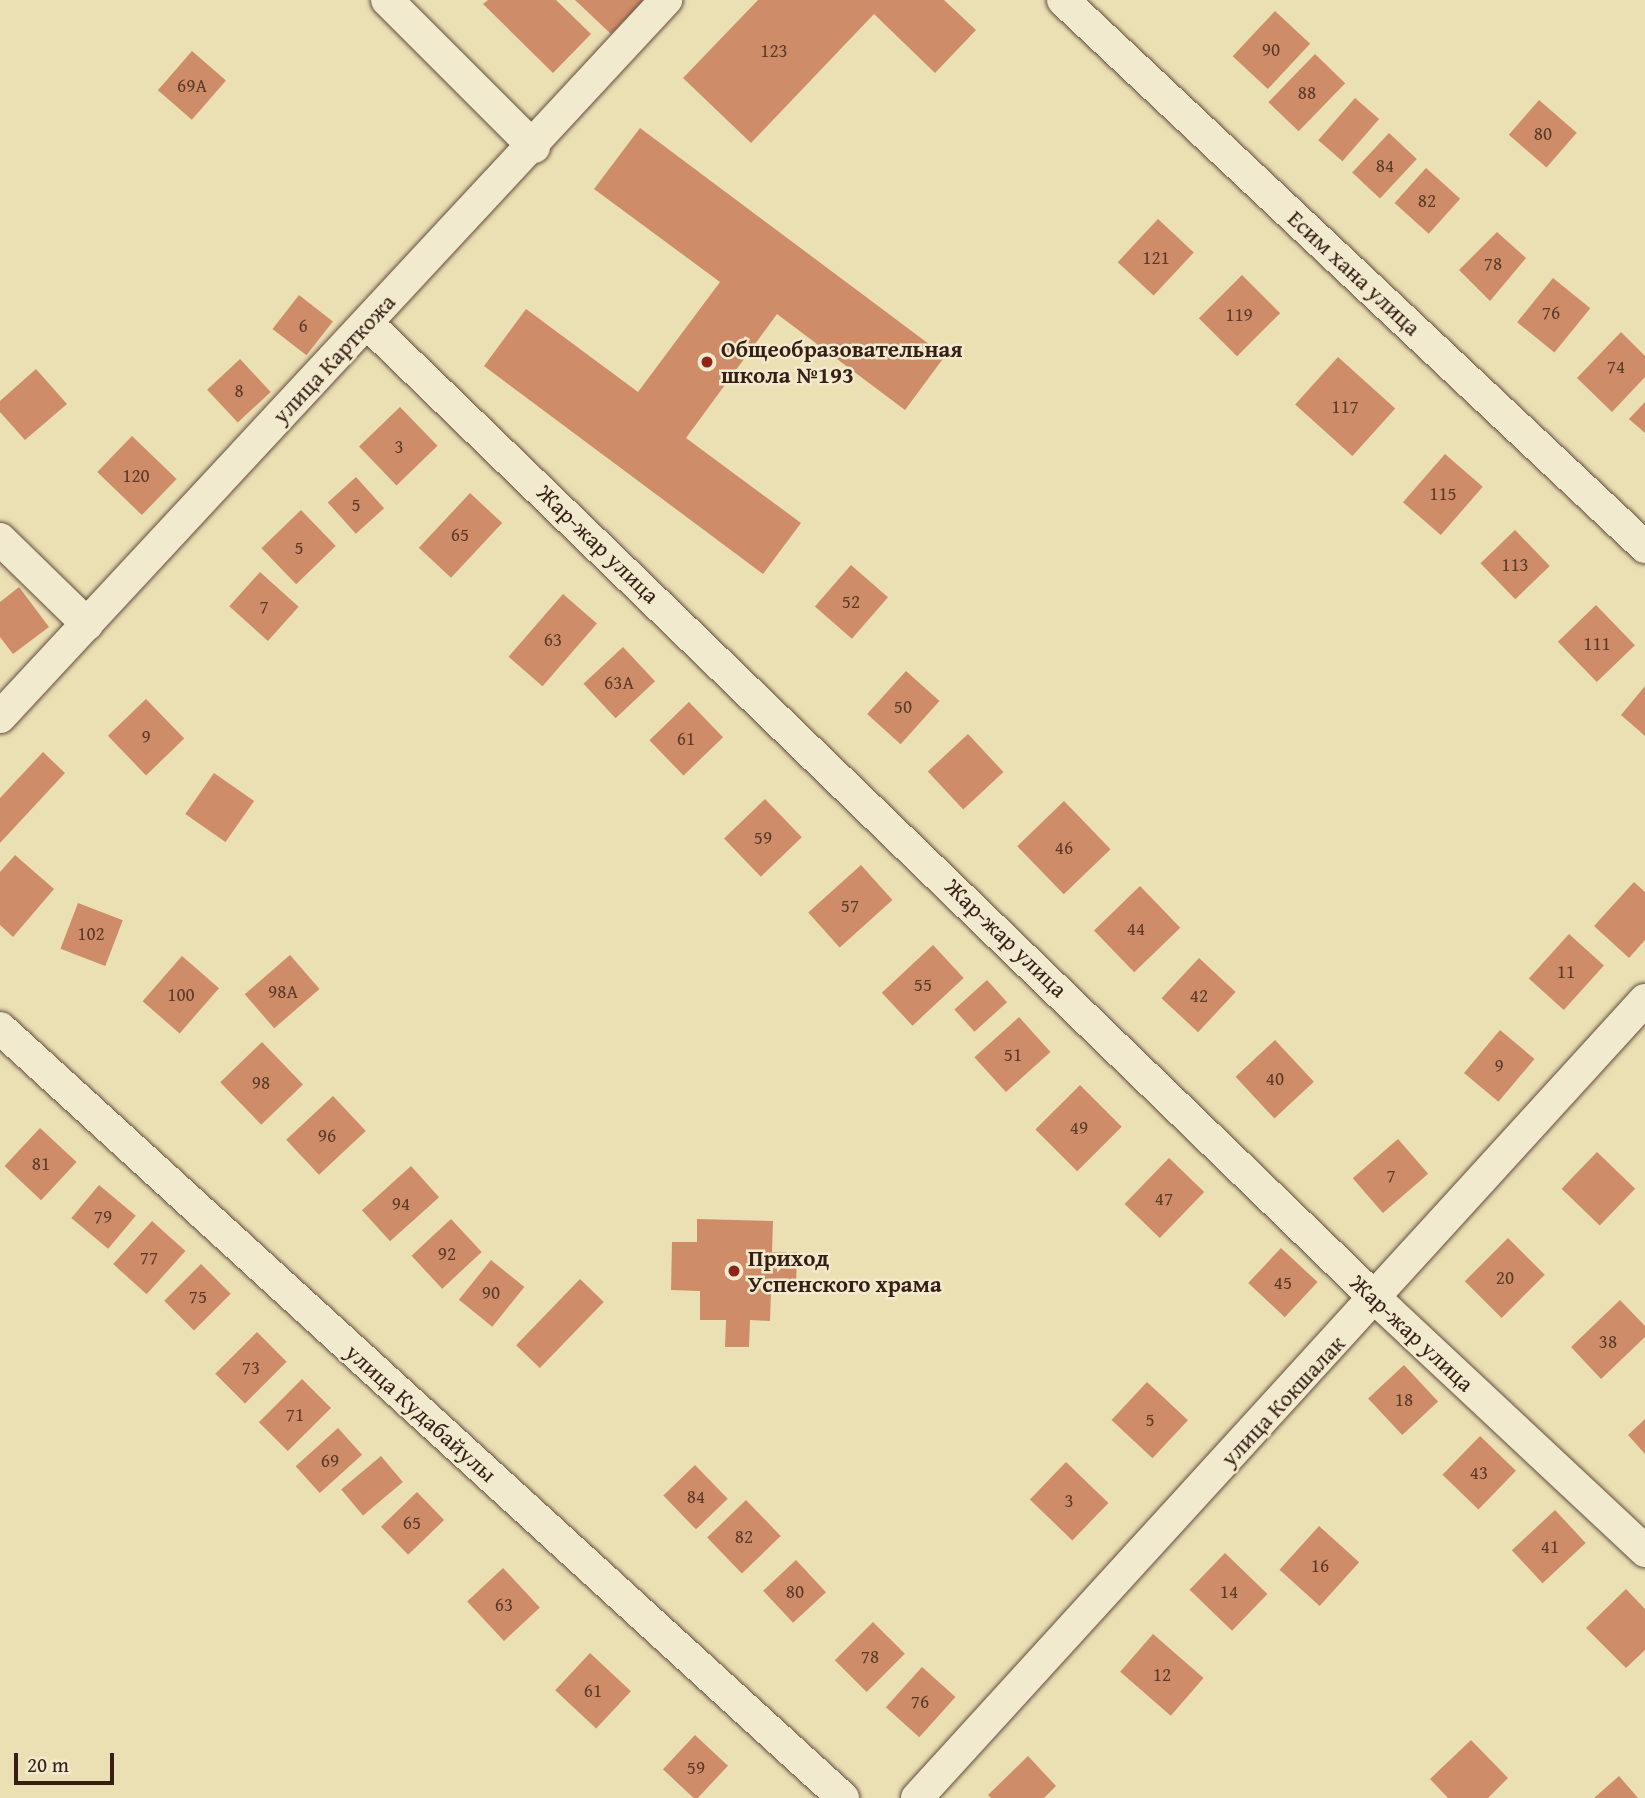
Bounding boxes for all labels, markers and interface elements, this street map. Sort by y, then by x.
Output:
house number: 90 [1262,39,1280,61]
house number: 123 [760,40,788,62]
house number: 69А [177,75,207,97]
house number: 88 [1298,82,1316,104]
house number: 80 [1534,123,1552,145]
house number: 84 [1376,155,1394,177]
house number: 82 [1418,190,1436,212]
street label: Есим хана улица [1282,205,1426,341]
house number: 121 [1142,247,1170,269]
house number: 78 [1484,253,1502,275]
street label: улица Карткожа [267,288,401,430]
house number: 76 [1542,302,1560,324]
house number: 119 [1225,304,1253,326]
house number: 6 [298,315,308,337]
place label: Общеобразовательная школа №193 [721,335,963,389]
marker: Общеобразовательная школа №193 [699,354,715,370]
house number: 74 [1607,356,1625,378]
house number: 8 [234,380,244,402]
house number: 117 [1331,396,1359,418]
house number: 3 [394,436,404,458]
house number: 120 [122,465,150,487]
street label: Жар-жар улица [531,479,665,609]
house number: 115 [1429,483,1457,505]
house number: 5 [351,494,361,516]
house number: 65 [451,524,469,546]
house number: 5 [294,537,304,559]
house number: 113 [1501,554,1529,576]
house number: 52 [842,591,860,613]
house number: 7 [259,596,269,618]
house number: 63 [544,629,562,651]
house number: 111 [1583,633,1611,655]
house number: 63А [604,672,634,694]
house number: 50 [894,696,912,718]
house number: 9 [141,726,151,748]
house number: 61 [677,728,695,750]
house number: 59 [754,827,772,849]
house number: 46 [1055,837,1073,859]
street label: Жар-жар улица [939,873,1073,1003]
house number: 57 [841,895,859,917]
house number: 44 [1127,918,1145,940]
house number: 102 [77,923,105,945]
house number: 11 [1557,961,1575,983]
house number: 55 [914,974,932,996]
house number: 98А [268,981,298,1003]
house number: 100 [167,984,195,1006]
house number: 42 [1190,985,1208,1007]
house number: 51 [1004,1044,1022,1066]
house number: 9 [1494,1055,1504,1077]
house number: 40 [1266,1068,1284,1090]
house number: 98 [252,1072,270,1094]
house number: 49 [1070,1117,1088,1139]
house number: 96 [318,1125,336,1147]
house number: 81 [32,1153,50,1175]
house number: 7 [1386,1165,1396,1187]
house number: 47 [1155,1188,1173,1210]
house number: 94 [392,1193,410,1215]
house number: 79 [94,1206,112,1228]
house number: 92 [438,1243,456,1265]
place label: Приход Успенского храма [748,1244,942,1298]
house number: 77 [140,1247,158,1269]
marker: Приход Успенского храма [726,1263,742,1279]
house number: 20 [1496,1267,1514,1289]
street label: Жар-жар улица [1344,1269,1480,1397]
house number: 45 [1274,1272,1292,1294]
house number: 90 [482,1282,500,1304]
house number: 75 [189,1286,207,1308]
street label: улица Кокшалак [1215,1330,1351,1472]
house number: 38 [1599,1331,1617,1353]
street label: улица Кудабайулы [340,1338,502,1488]
house number: 73 [242,1357,260,1379]
house number: 18 [1395,1389,1413,1411]
house number: 71 [286,1404,304,1426]
house number: 5 [1145,1409,1155,1431]
house number: 69 [321,1450,339,1472]
house number: 43 [1470,1462,1488,1484]
house number: 84 [687,1486,705,1508]
house number: 3 [1064,1490,1074,1512]
house number: 65 [403,1512,421,1534]
house number: 82 [735,1526,753,1548]
house number: 41 [1541,1536,1559,1558]
house number: 16 [1311,1555,1329,1577]
house number: 80 [786,1581,804,1603]
house number: 14 [1220,1581,1238,1603]
house number: 63 [495,1594,513,1616]
house number: 78 [861,1646,879,1668]
house number: 12 [1153,1664,1171,1686]
house number: 61 [584,1680,602,1702]
house number: 76 [911,1691,929,1713]
scale bar [18,1738,117,1782]
text: 20 m [27,1749,69,1780]
house number: 59 [687,1757,705,1779]

